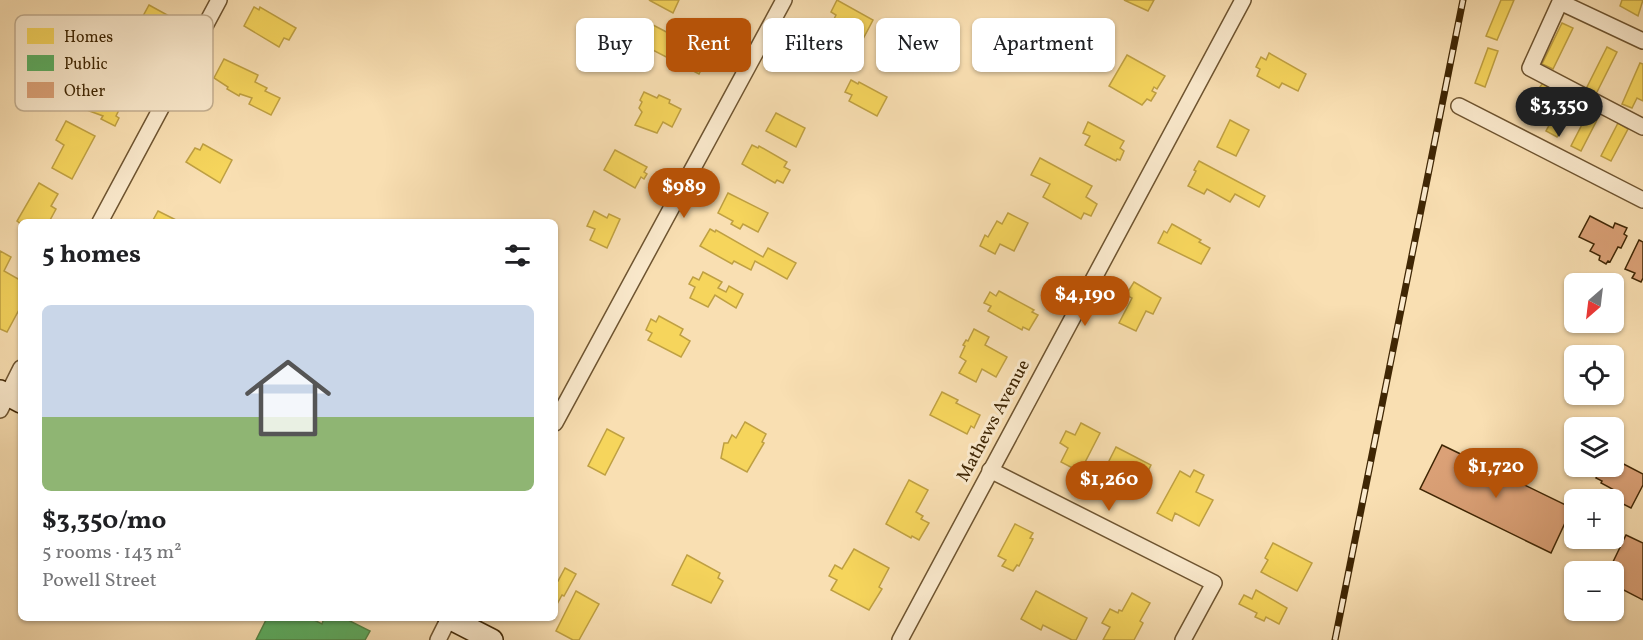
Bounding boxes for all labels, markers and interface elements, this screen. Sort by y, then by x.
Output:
legend [15,15,213,111]
chip: Buy [576,18,654,72]
chip: Rent [666,18,751,72]
chip: Filters [763,18,864,72]
chip: New [876,18,960,72]
chip: Apartment [972,18,1115,72]
text: Homes [64,27,113,49]
text: Public [64,54,108,76]
text: Other [64,81,105,103]
pin: $3,350 [1510,87,1608,138]
text: $3,350 [1530,92,1588,120]
pin: $989 [648,168,720,219]
text: $989 [662,173,706,201]
text: 5 homes [42,237,141,273]
icon: filters [501,239,534,272]
north arrow [1564,273,1624,333]
map controls [1564,273,1624,621]
pin: $4,190 [1036,276,1134,327]
text: $4,190 [1055,281,1115,309]
icon: home [234,344,342,452]
button: locate [1564,345,1624,405]
street label: Mathews Avenue [951,356,1037,486]
button: layers [1564,417,1624,477]
pin: $1,720 [1447,448,1545,499]
text: $1,720 [1468,453,1524,481]
pin: $1,260 [1060,461,1158,512]
text: $1,260 [1080,466,1138,494]
button: + [1564,489,1624,549]
text: $3,350/mo [42,503,166,539]
text: 5 rooms · 143 m² [42,539,182,567]
button: − [1564,561,1624,621]
text: Powell Street [42,567,157,595]

